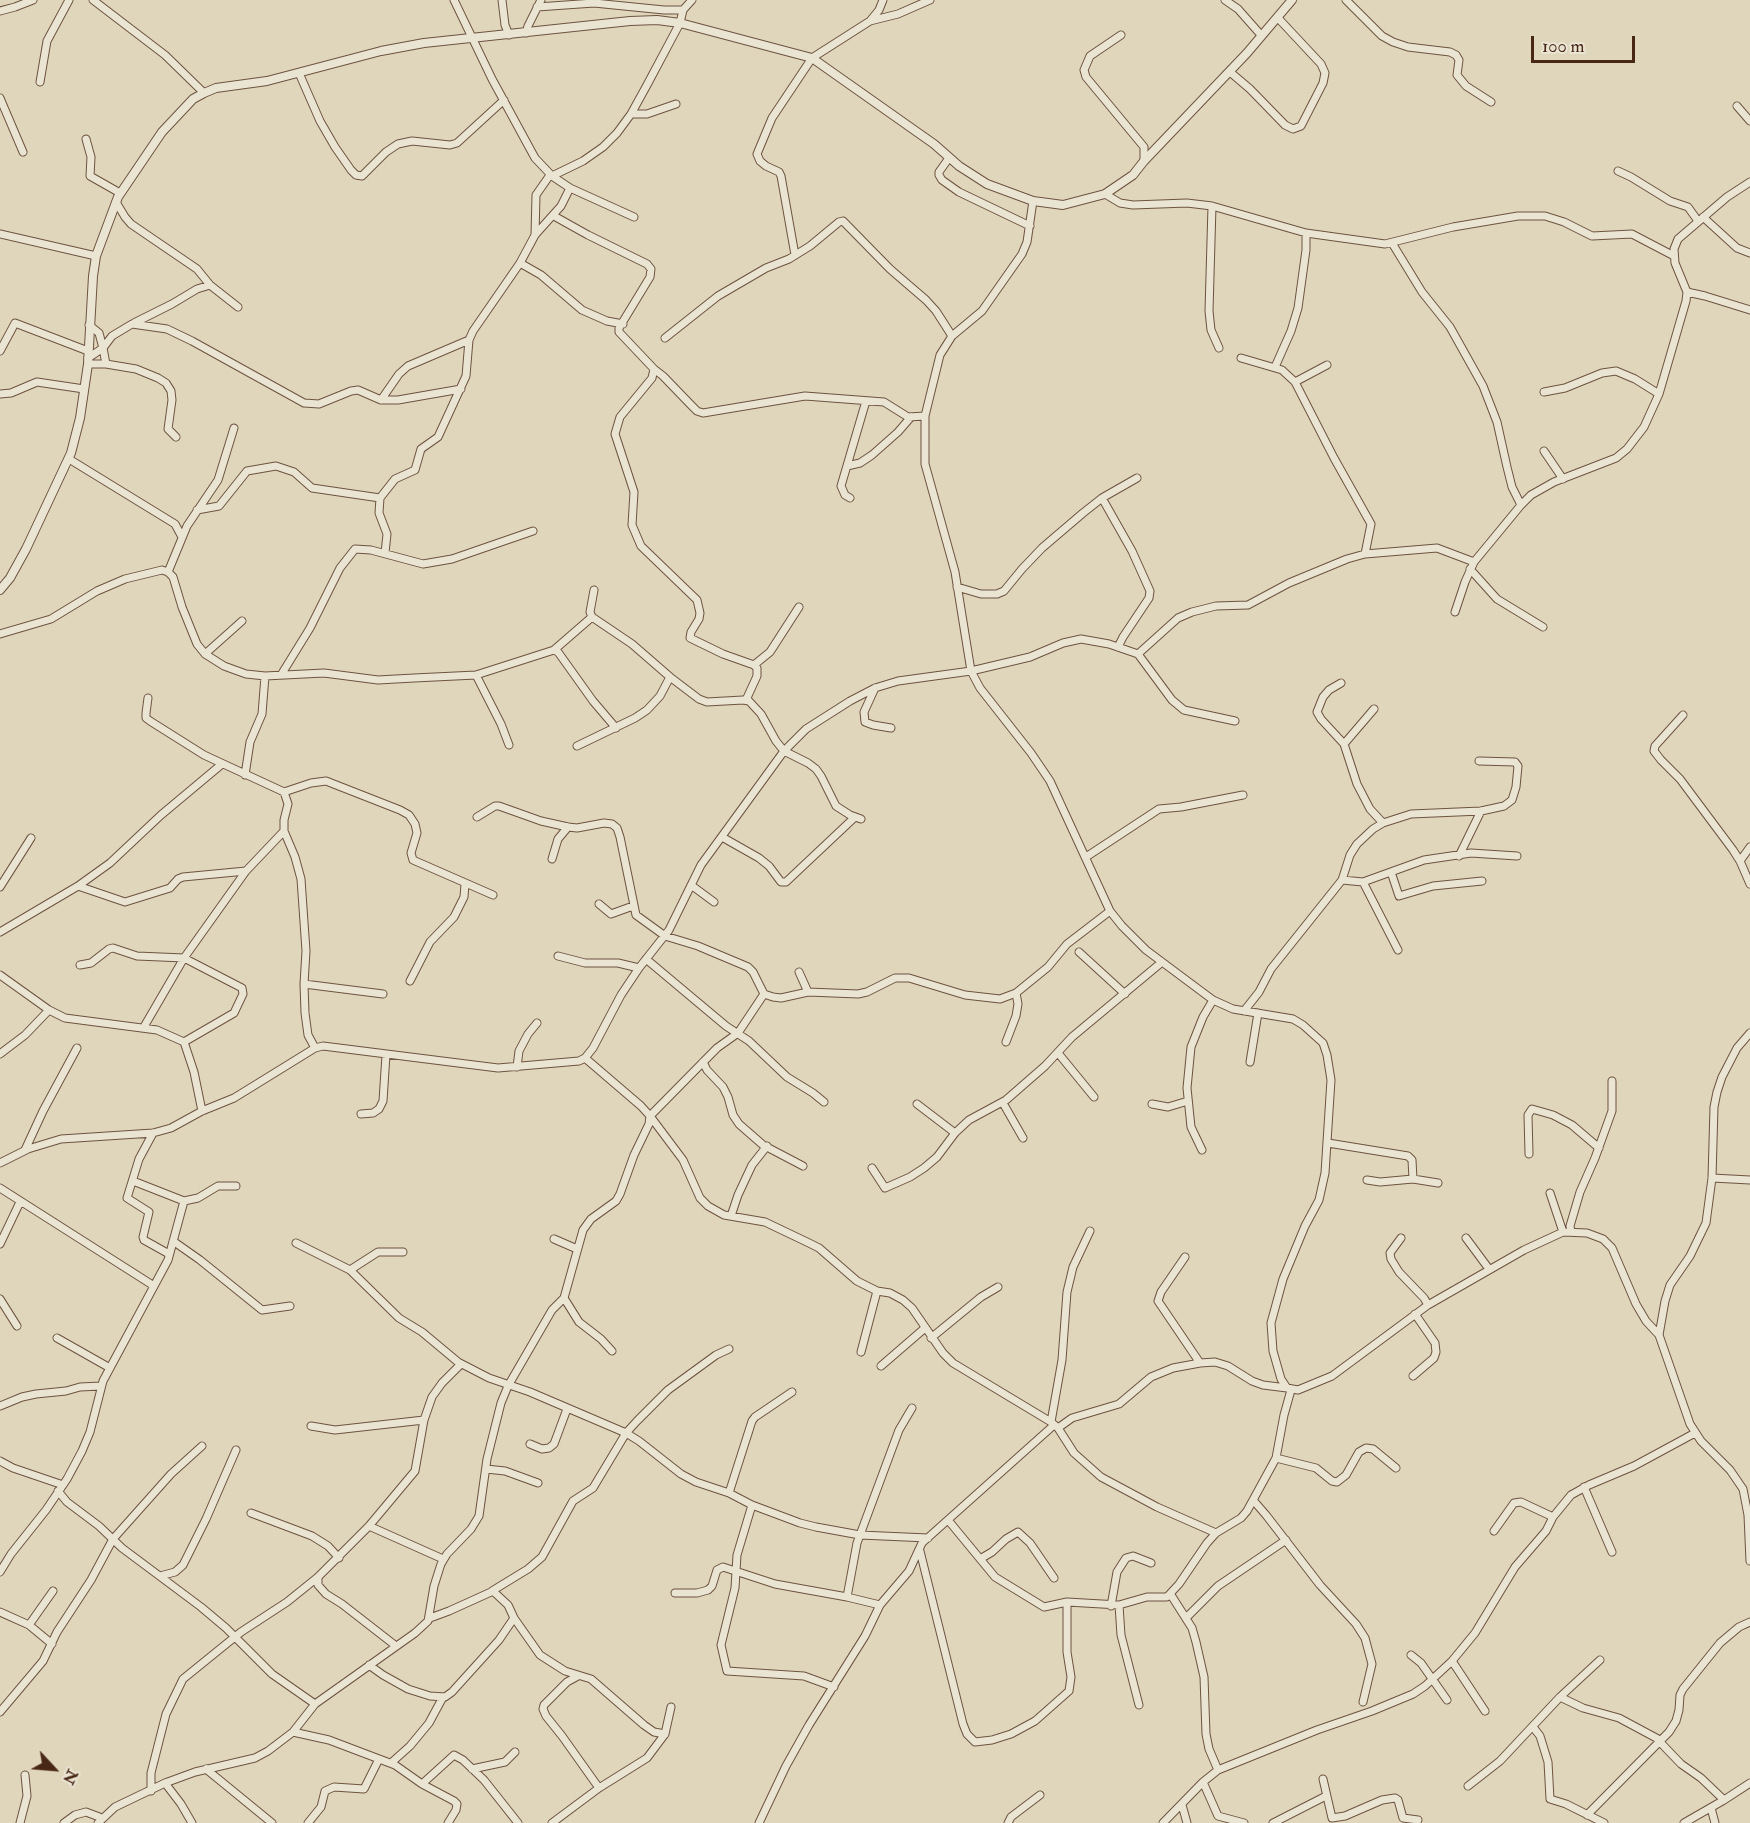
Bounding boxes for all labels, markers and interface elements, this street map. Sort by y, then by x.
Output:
scale bar [1534,24,1638,62]
text: 100 m [1542,35,1585,58]
north arrow [24,1739,84,1799]
text: N [58,1766,82,1788]

